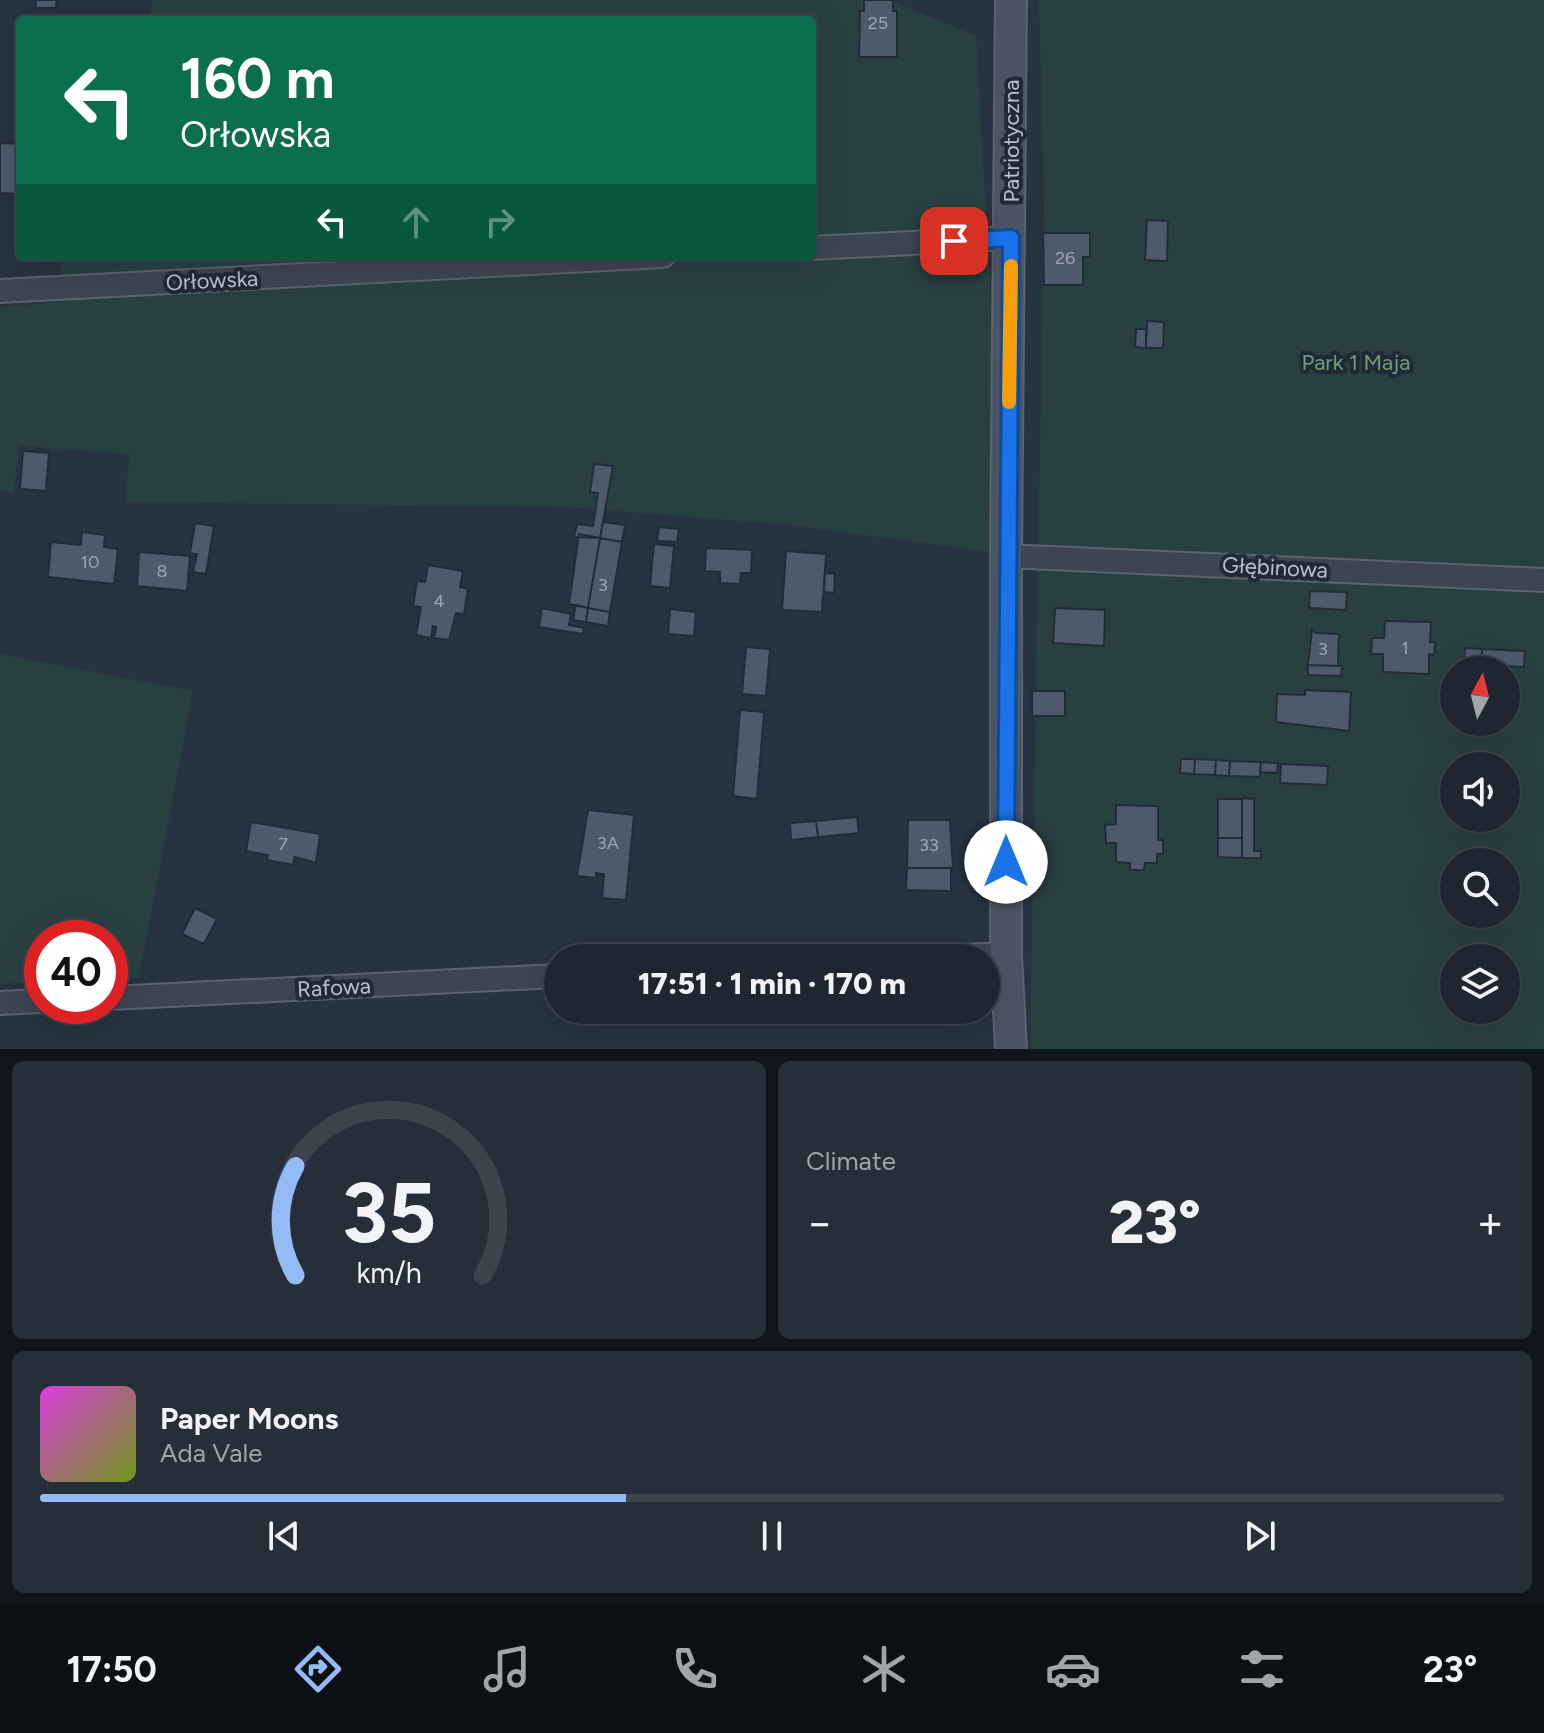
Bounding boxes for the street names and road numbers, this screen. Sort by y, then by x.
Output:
street label: Patriotyczna [998,79,1025,203]
street label: Orłowska [165,265,259,296]
street label: Głębinowa [1221,551,1329,584]
street label: Rafowa [297,972,372,1003]

